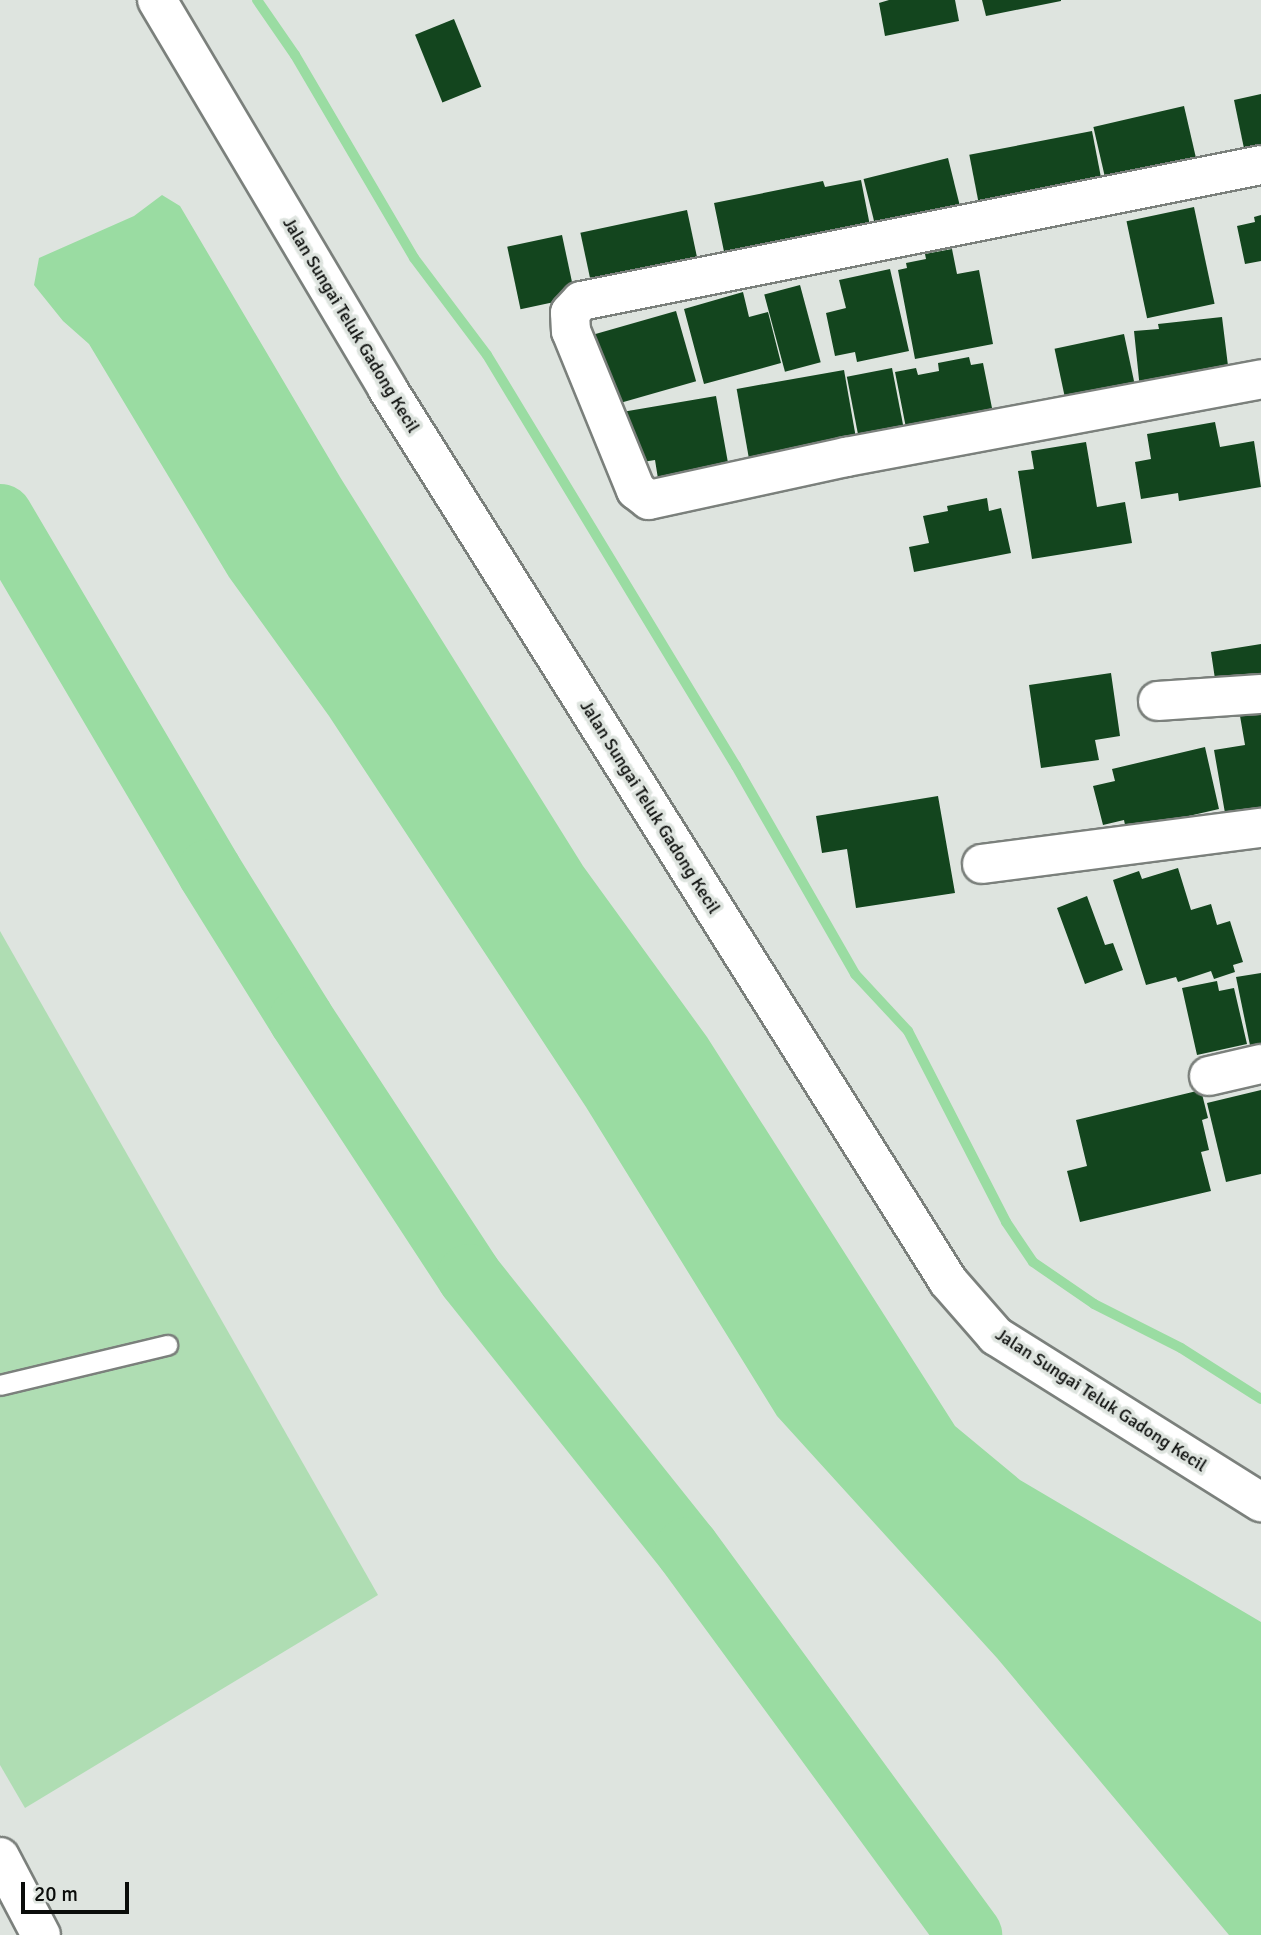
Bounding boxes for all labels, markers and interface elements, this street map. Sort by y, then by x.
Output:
street label: Jalan Sungai Teluk Gadong Kecil [278,213,424,437]
street label: Jalan Sungai Teluk Gadong Kecil [575,696,725,918]
street label: Jalan Sungai Teluk Gadong Kecil [991,1324,1211,1476]
scale bar [24,1868,133,1912]
text: 20 m [34,1881,78,1907]

